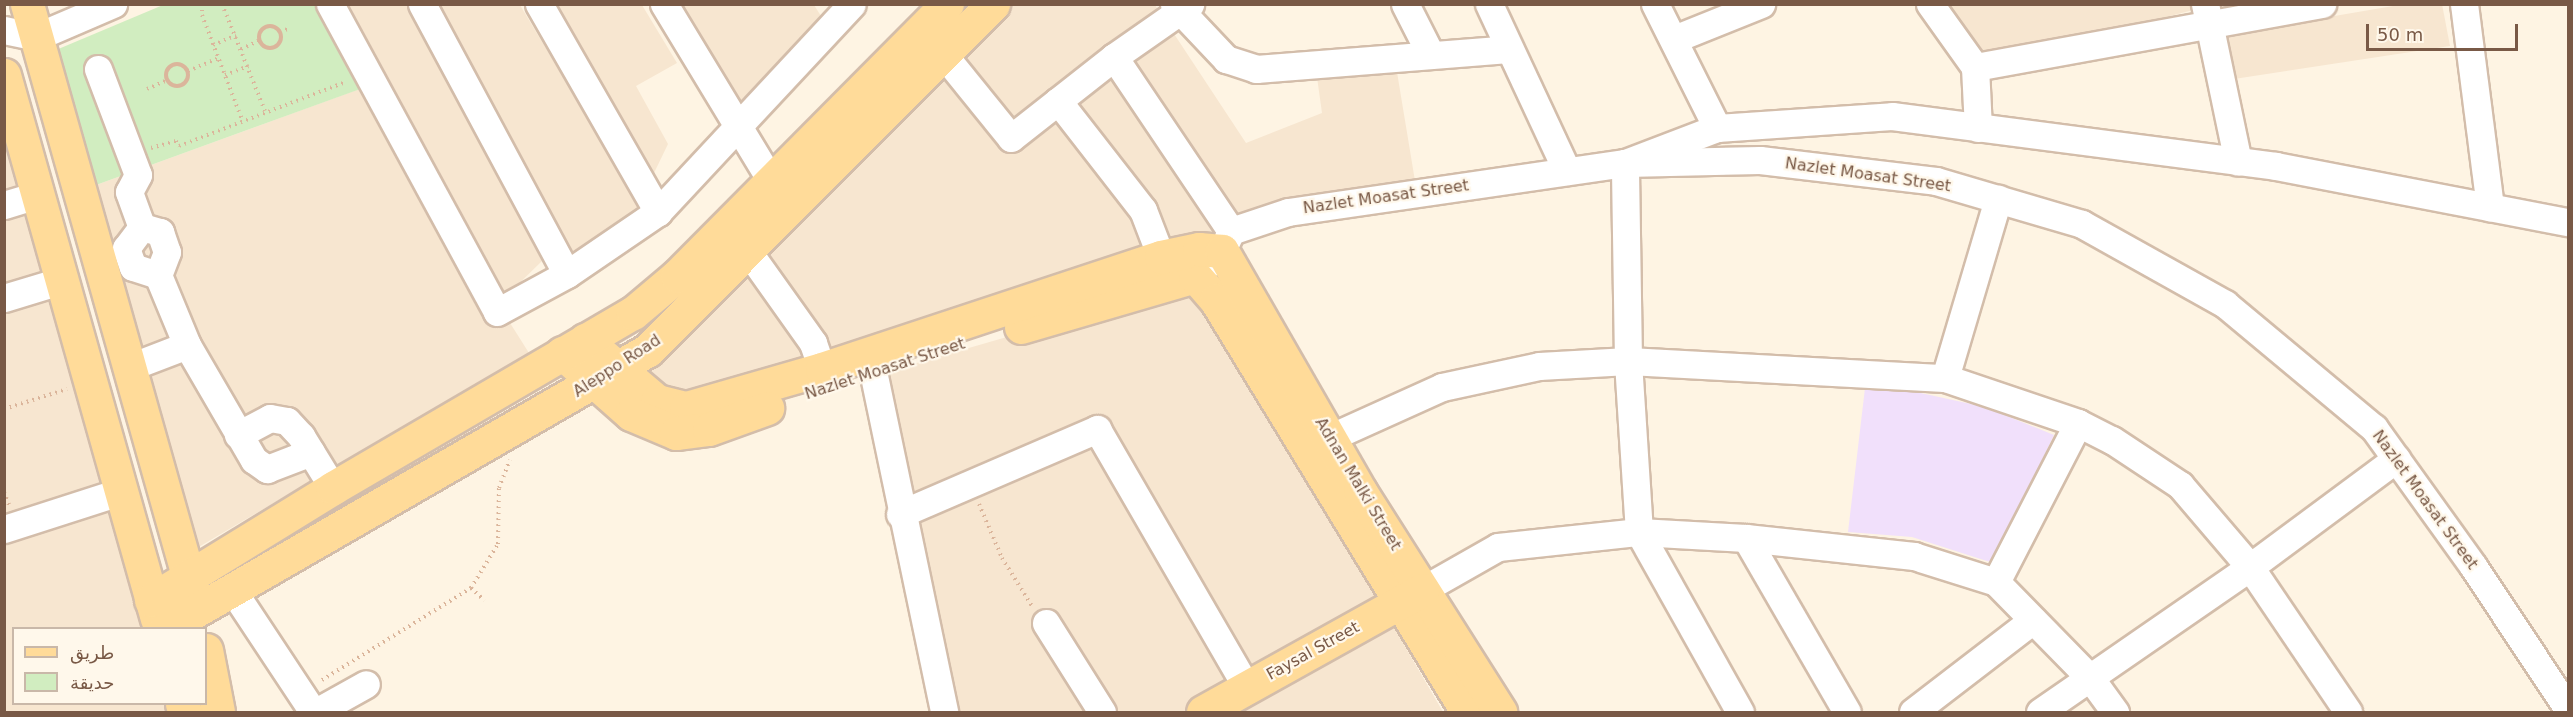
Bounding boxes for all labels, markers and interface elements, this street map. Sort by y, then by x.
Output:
scale bar [2369,12,2520,50]
text: 50 m [2377,24,2423,45]
street label: Nazlet Moasat Street [1784,154,1952,196]
street label: Nazlet Moasat Street [1302,176,1470,218]
street label: Aleppo Road [570,331,664,401]
street label: Nazlet Moasat Street [802,334,968,404]
street label: Adnan Malki Street [1311,414,1405,554]
street label: Nazlet Moasat Street [2368,427,2482,573]
street label: Faysal Street [1263,618,1363,684]
legend [12,627,207,705]
text: طريق [70,642,114,663]
text: حديقة [70,672,114,693]

